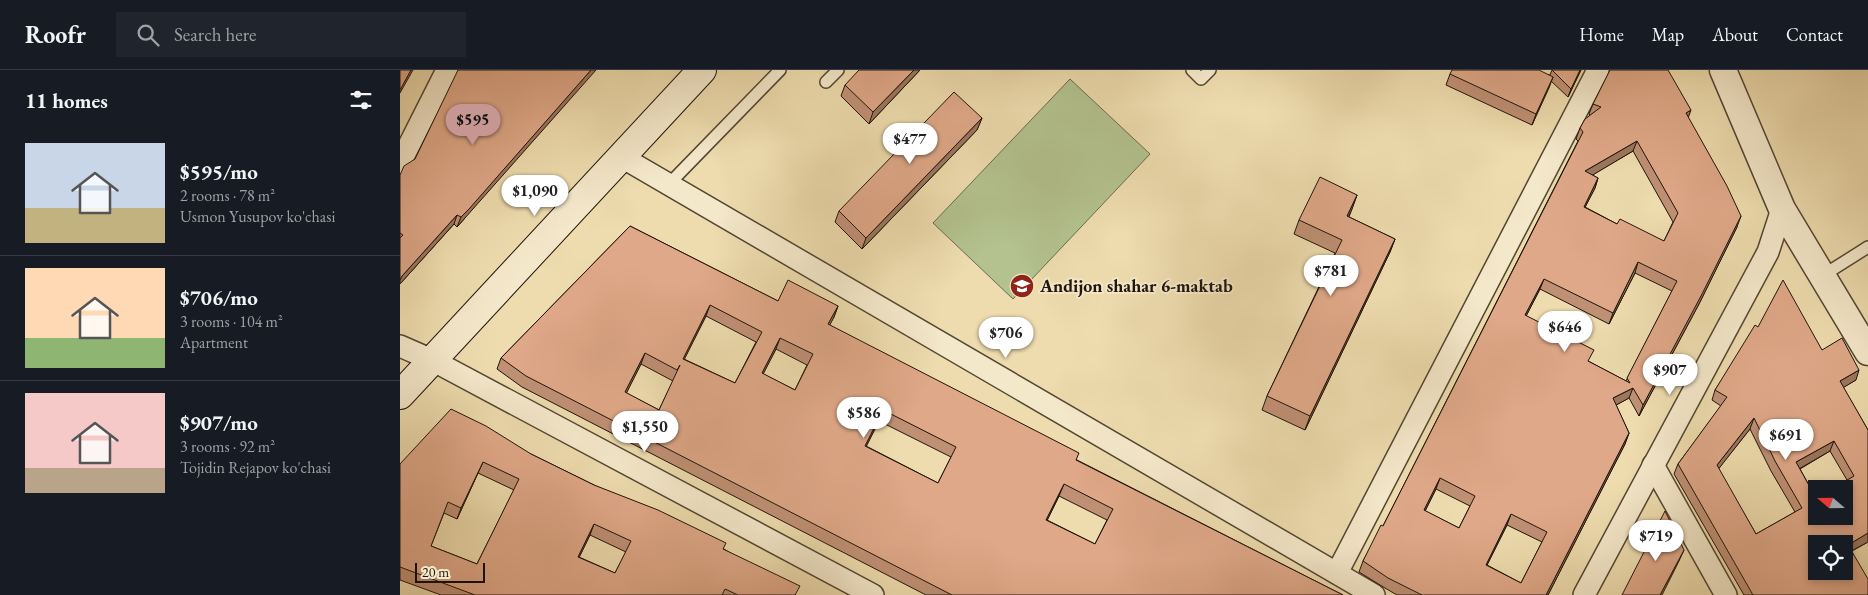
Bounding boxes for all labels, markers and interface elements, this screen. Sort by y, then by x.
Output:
search box [116,12,466,57]
text: Roofr [25,19,86,50]
icon: search [134,21,162,49]
text: Search here [174,22,256,47]
text: Home [1579,23,1624,46]
text: Map [1652,23,1684,46]
text: About [1712,23,1758,46]
text: Contact [1786,23,1843,46]
icon: filters [347,86,375,114]
text: 11 homes [25,87,108,114]
pin: $595 [443,104,503,146]
text: $595 [457,109,489,130]
pin: $477 [880,122,940,165]
text: $477 [894,128,926,149]
text: $595/mo [180,158,258,185]
icon: home [65,163,125,223]
pin: $1,090 [494,174,576,217]
text: $1,090 [512,180,558,201]
text: 2 rooms · 78 m² [180,185,275,206]
text: Usmon Yusupov ko'chasi [180,206,335,227]
pin: $781 [1301,254,1361,297]
text: $781 [1315,260,1347,281]
school or university icon: Andijon shahar 6-maktab [1009,273,1035,299]
place label: Andijon shahar 6-maktab [1039,274,1233,297]
text: $706/mo [180,284,258,311]
icon: home [65,288,125,348]
pin: $646 [1535,310,1595,353]
text: 3 rooms · 104 m² [180,311,283,332]
pin: $706 [976,316,1036,359]
text: $646 [1549,316,1581,337]
text: $706 [990,322,1022,343]
text: Apartment [180,332,248,353]
pin: $907 [1640,354,1700,396]
text: $907 [1654,359,1686,380]
pin: $586 [834,396,894,439]
text: $586 [848,402,880,423]
text: $907/mo [180,409,258,436]
pin: $1,550 [604,410,686,453]
icon: home [65,413,125,473]
text: $1,550 [622,416,668,437]
pin: $691 [1756,418,1816,461]
text: $691 [1770,424,1802,445]
text: 3 rooms · 92 m² [180,436,275,457]
text: Tojidin Rejapov ko'chasi [180,457,331,478]
north arrow [1808,480,1852,525]
map controls [1808,480,1853,580]
pin: $719 [1626,520,1686,562]
text: $719 [1640,525,1672,546]
button: locate [1808,535,1853,580]
scale bar [415,560,485,583]
text: 20 m [422,563,449,581]

